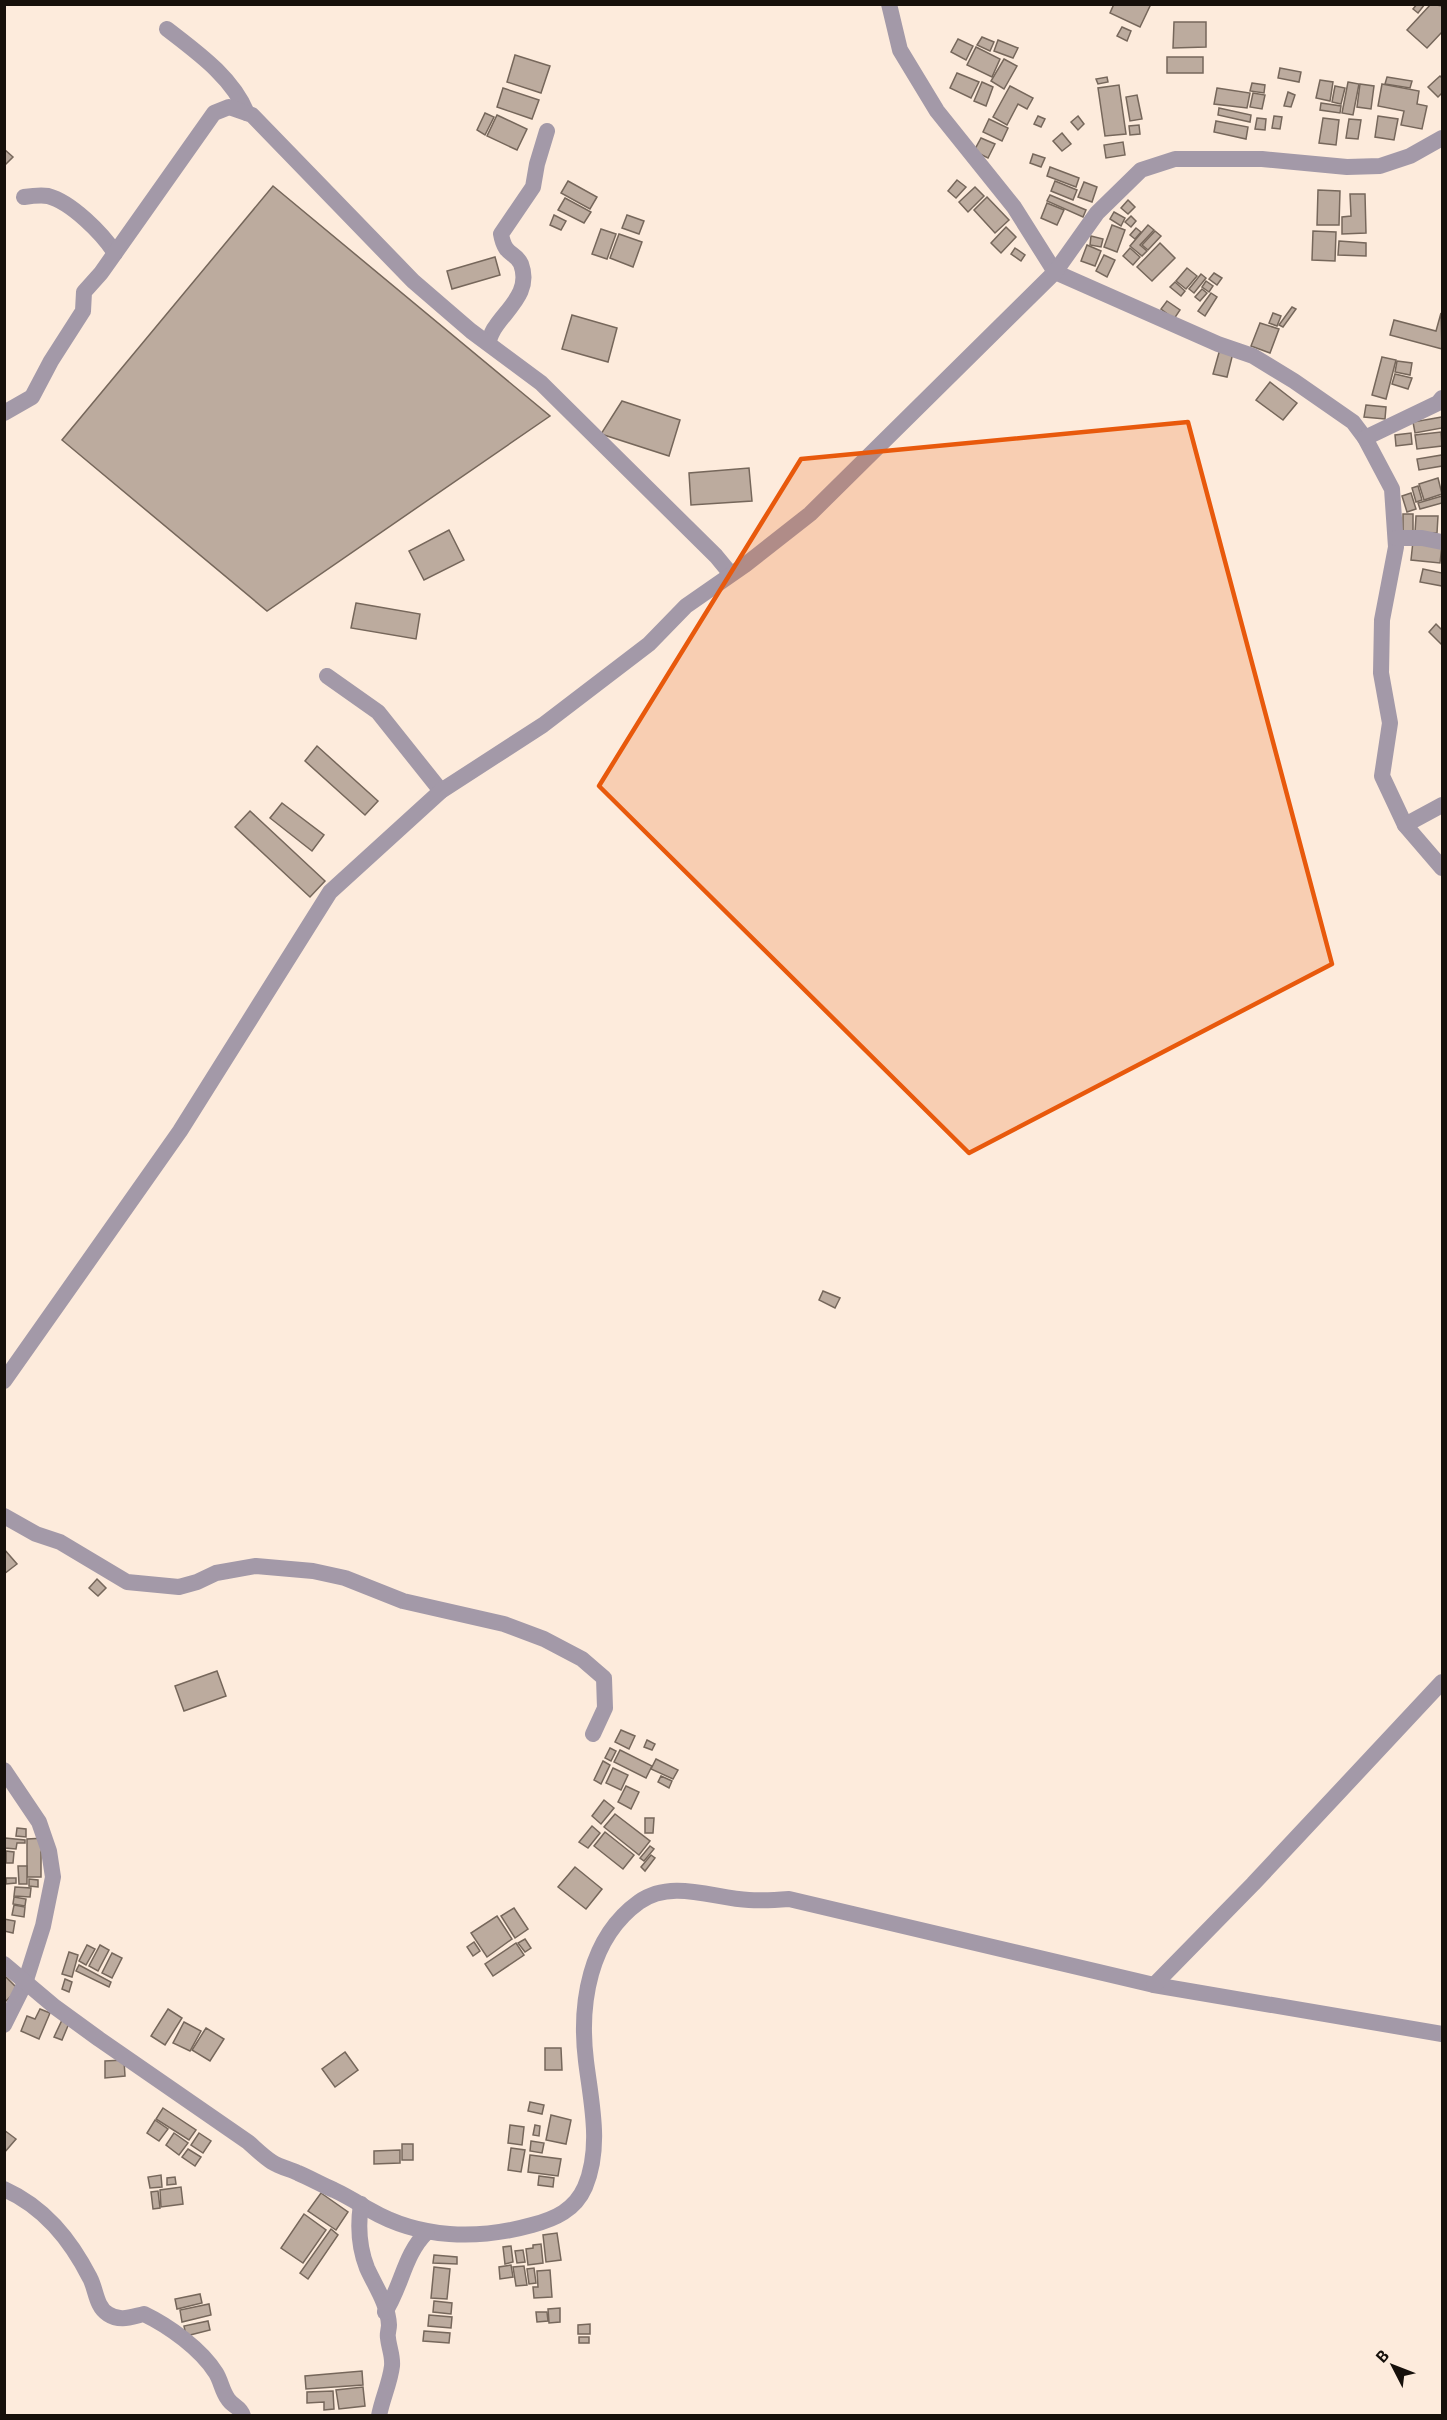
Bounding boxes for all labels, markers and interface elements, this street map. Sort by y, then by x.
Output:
north arrow [1363,2336,1423,2396]
text: B [1371,2345,1392,2366]

